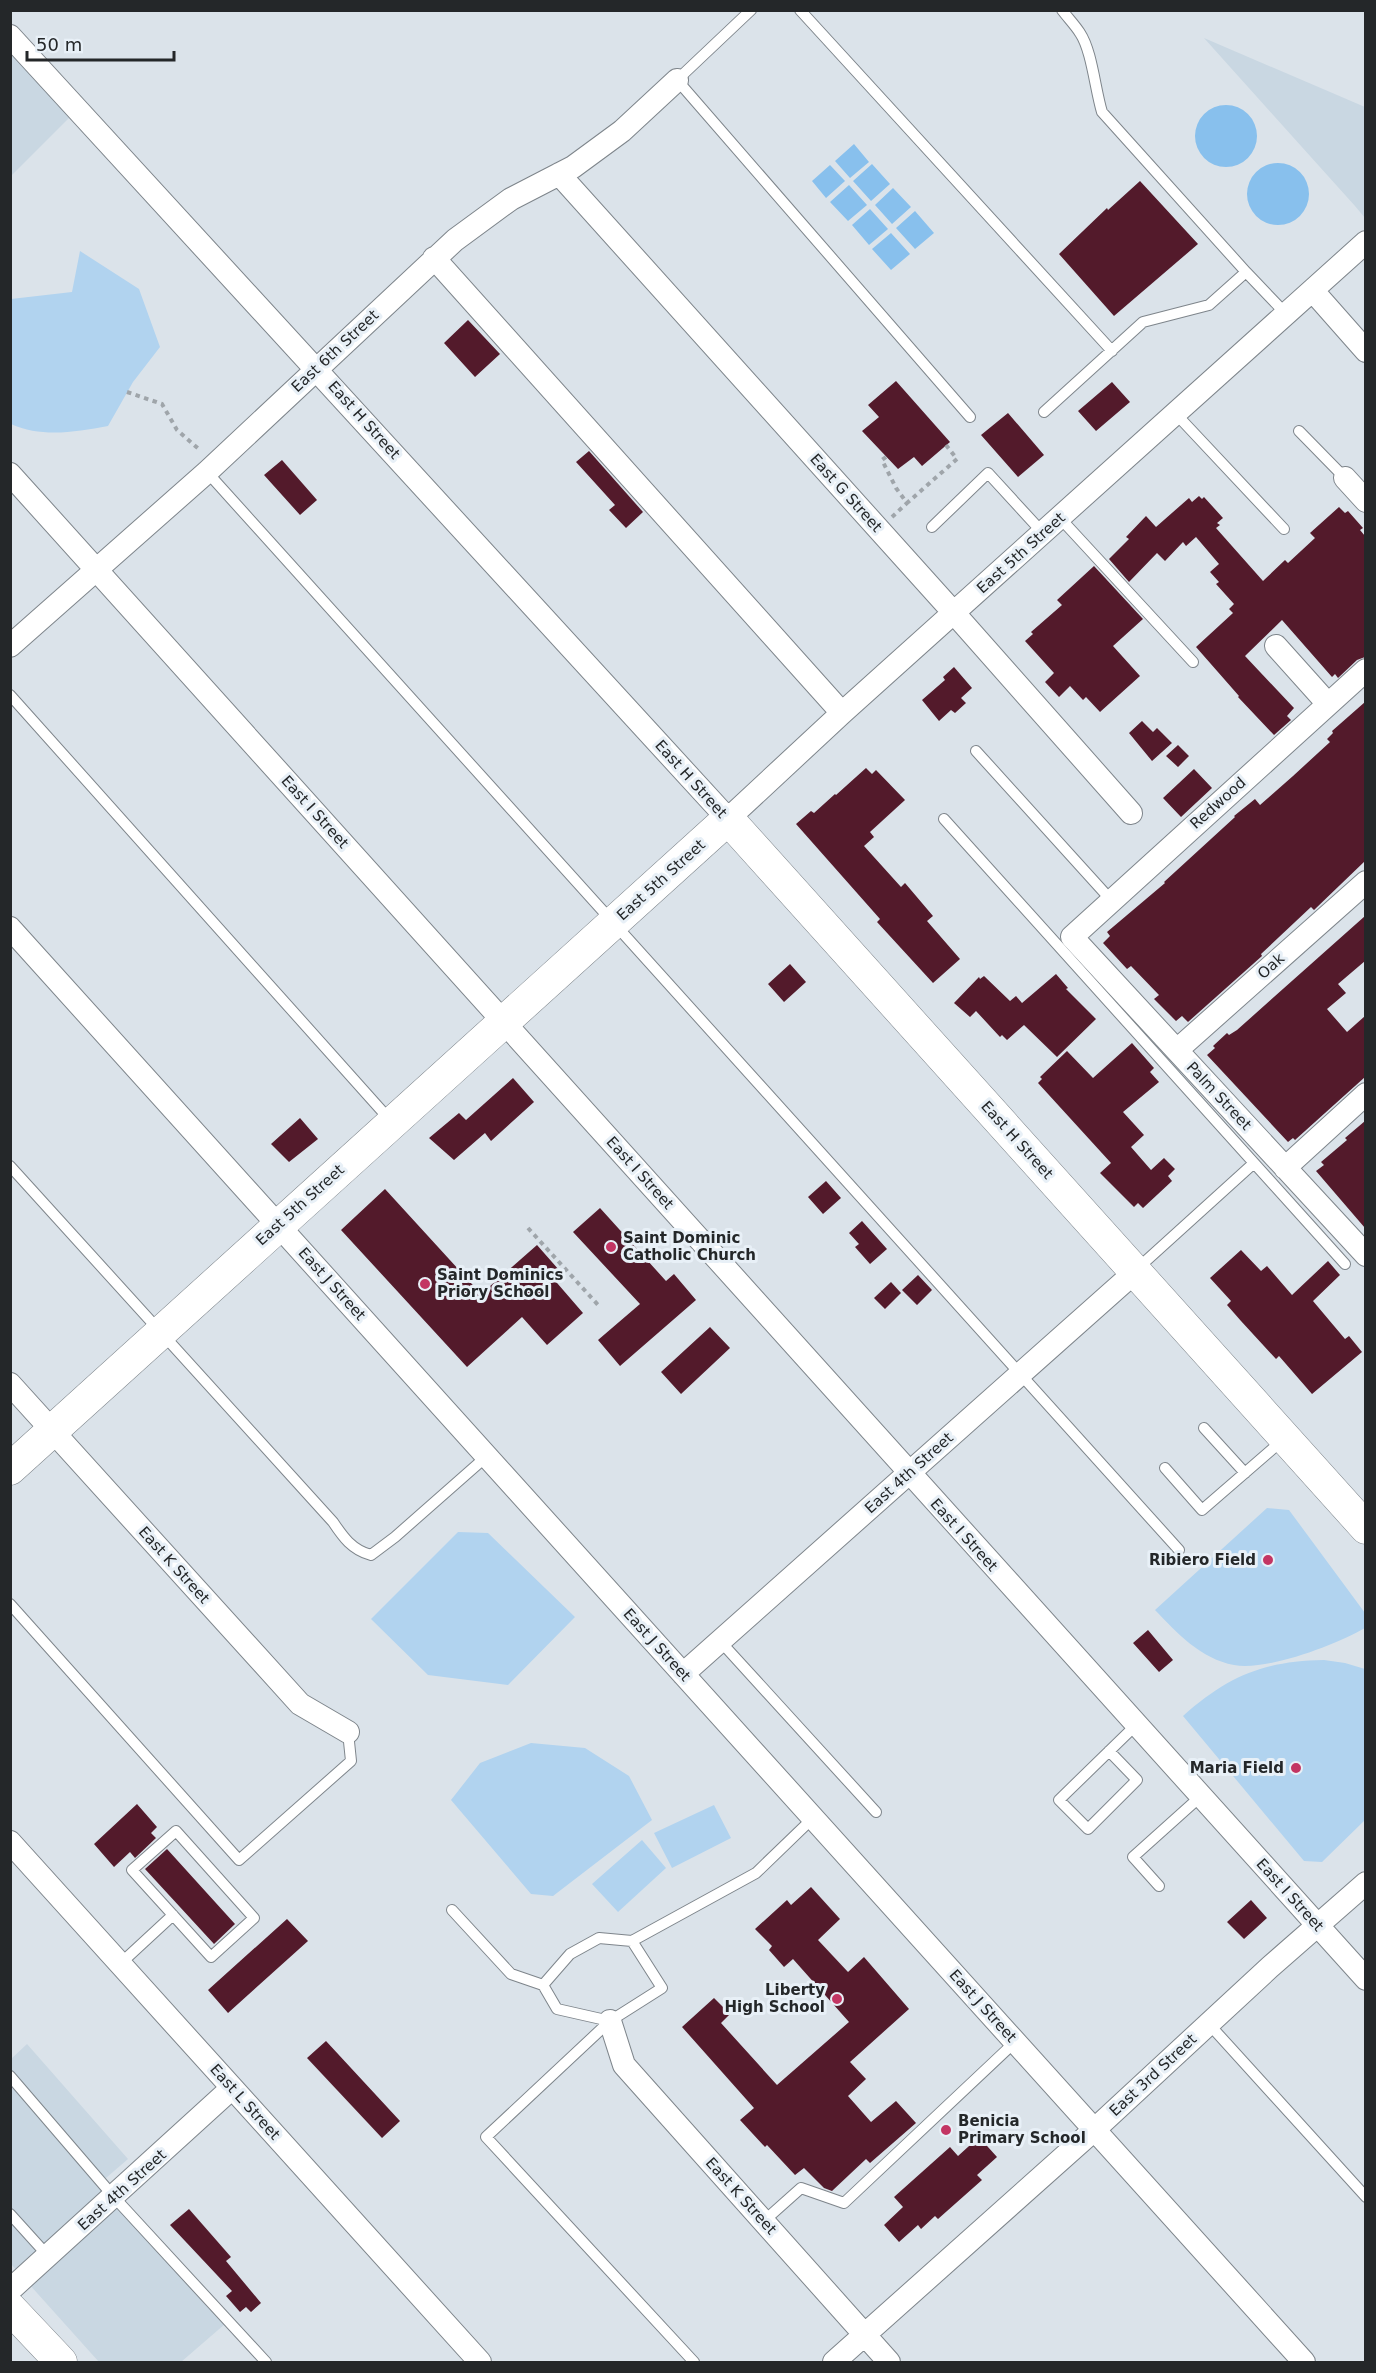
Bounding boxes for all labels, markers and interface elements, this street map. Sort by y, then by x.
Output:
scale bar [27,24,174,62]
text: 50 m [36,34,82,55]
street label: East 6th Street [288,306,382,396]
street label: East H Street [324,377,404,463]
street label: East G Street [806,450,886,536]
street label: East 5th Street [973,509,1069,597]
street label: East H Street [651,736,731,822]
street label: East I Street [278,772,353,852]
street label: Redwood [1186,773,1250,833]
street label: East 5th Street [613,836,709,924]
street label: Oak [1254,949,1288,983]
street label: Palm Street [1183,1058,1255,1134]
street label: East H Street [977,1097,1057,1183]
street label: East I Street [603,1133,678,1213]
street label: East 5th Street [252,1161,348,1249]
place label: Saint Dominic Catholic Church [623,1229,756,1264]
marker: Saint Dominic Catholic Church [604,1240,618,1254]
street label: East J Street [295,1244,370,1324]
place label: Saint Dominics Priory School [437,1266,563,1301]
marker: Saint Dominics Priory School [418,1277,432,1291]
street label: East 4th Street [861,1429,957,1517]
street label: East I Street [927,1495,1002,1575]
street label: East K Street [135,1523,213,1607]
place label: Ribiero Field [1149,1551,1256,1569]
marker: Ribiero Field [1261,1553,1275,1567]
street label: East J Street [620,1605,695,1685]
place label: Maria Field [1190,1759,1284,1777]
marker: Maria Field [1289,1761,1303,1775]
street label: East I Street [1253,1855,1328,1935]
street label: East J Street [946,1966,1021,2046]
place label: Liberty High School [725,1981,825,2016]
marker: Liberty High School [830,1992,844,2006]
street label: East 3rd Street [1106,2030,1200,2120]
street label: East L Street [206,2060,284,2144]
place label: Benicia Primary School [958,2112,1086,2147]
marker: Benicia Primary School [939,2123,953,2137]
street label: East 4th Street [74,2146,170,2234]
street label: East K Street [702,2154,780,2238]

